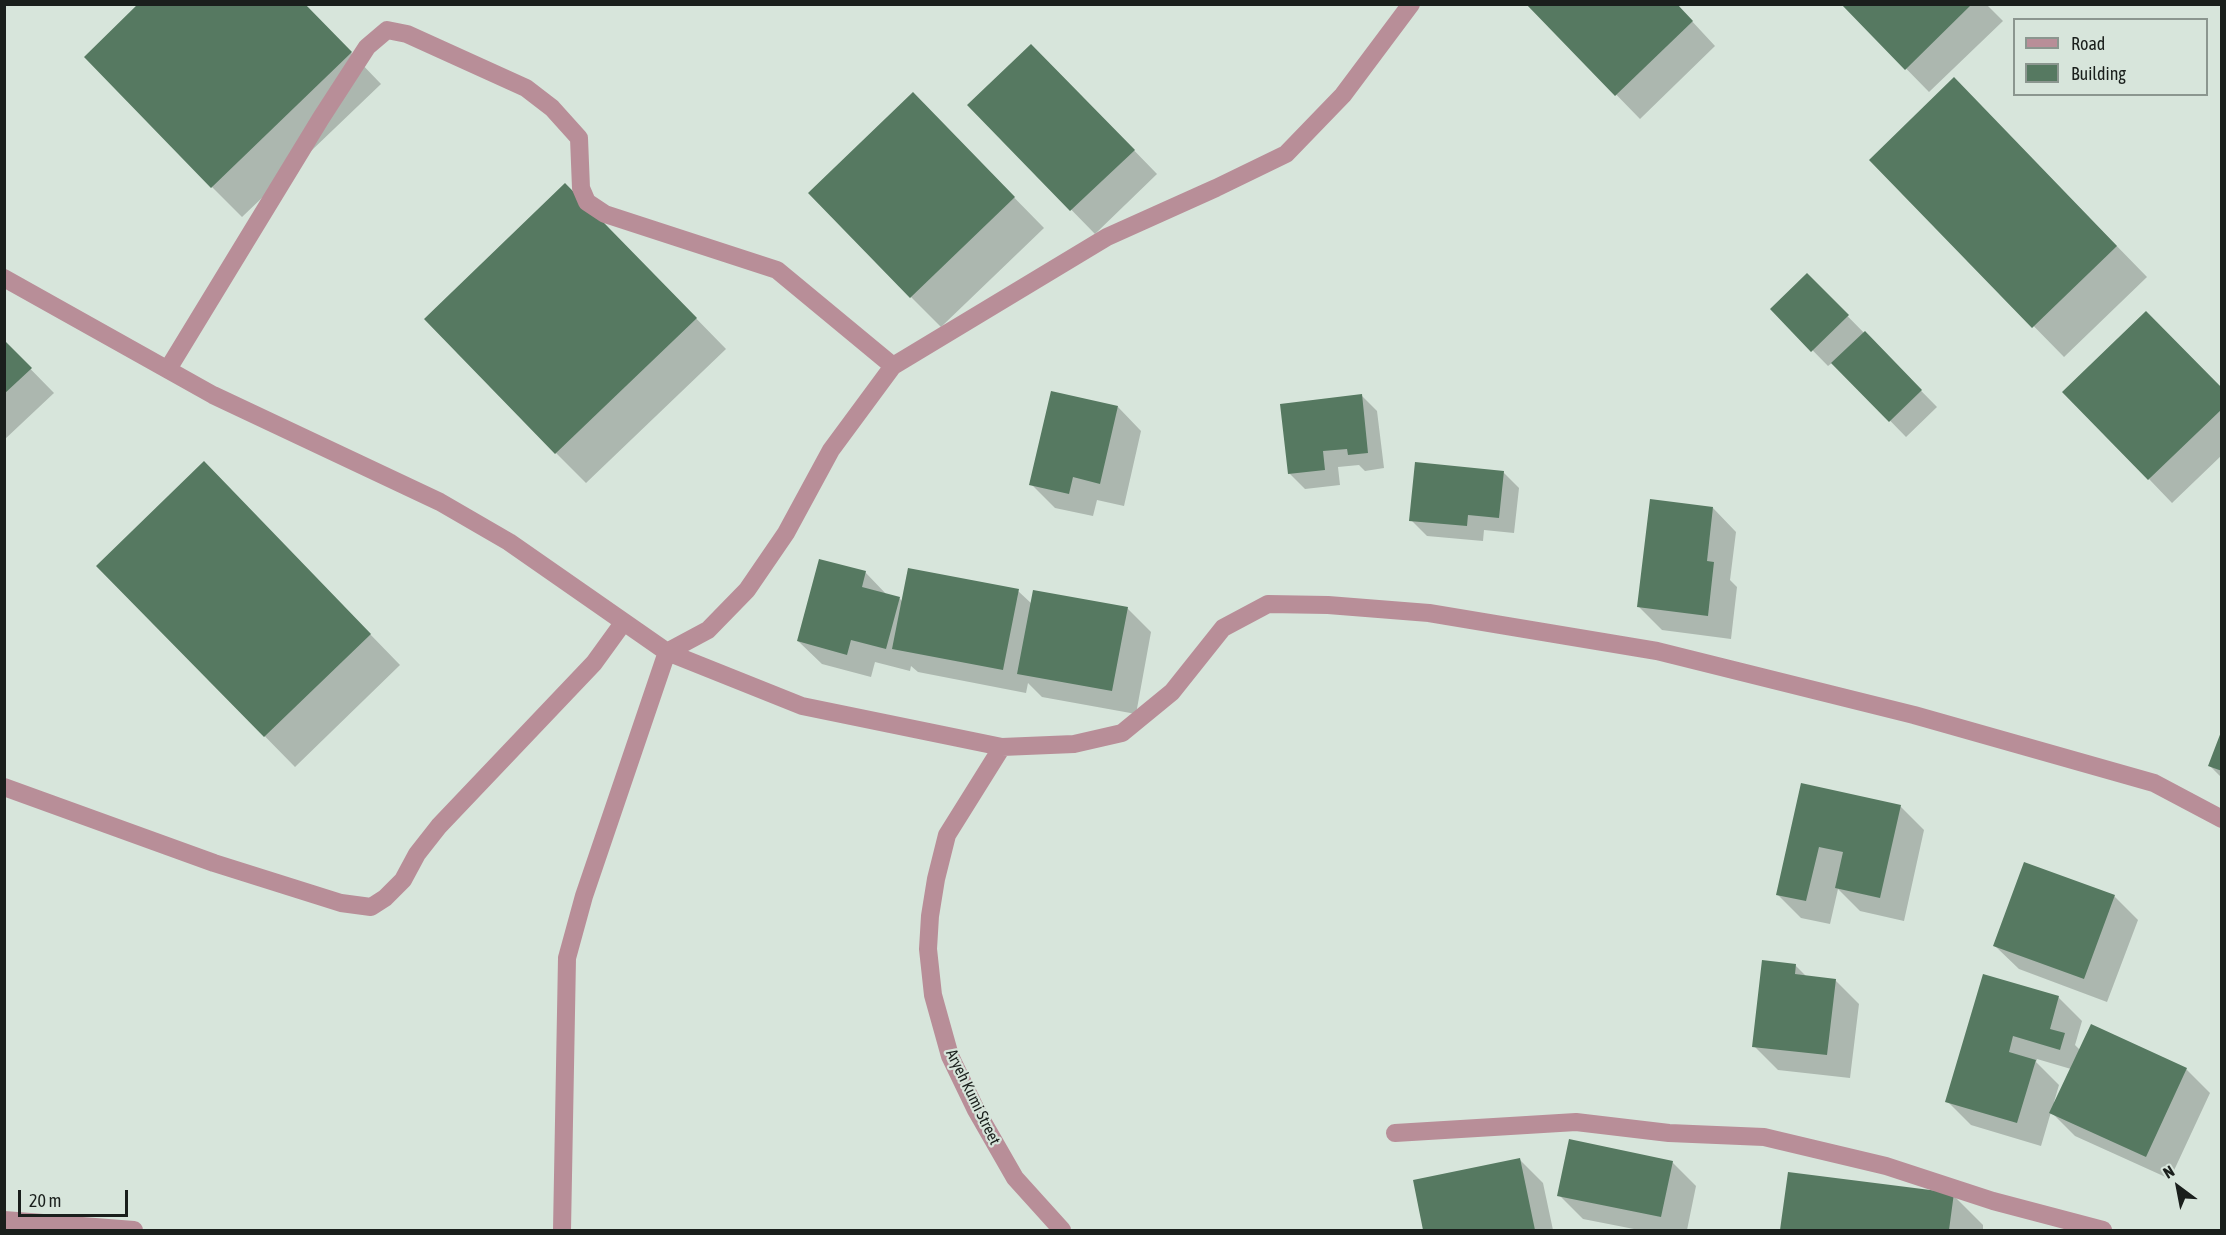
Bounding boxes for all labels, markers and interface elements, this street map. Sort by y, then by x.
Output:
legend [2013,18,2208,96]
text: Road [2071,33,2105,54]
text: Building [2071,63,2126,84]
street label: Aryeh Kumi Street [942,1046,1004,1148]
north arrow [2148,1157,2208,1217]
text: N [2160,1162,2177,1182]
scale bar [21,1178,130,1216]
text: 20 m [29,1190,61,1211]

